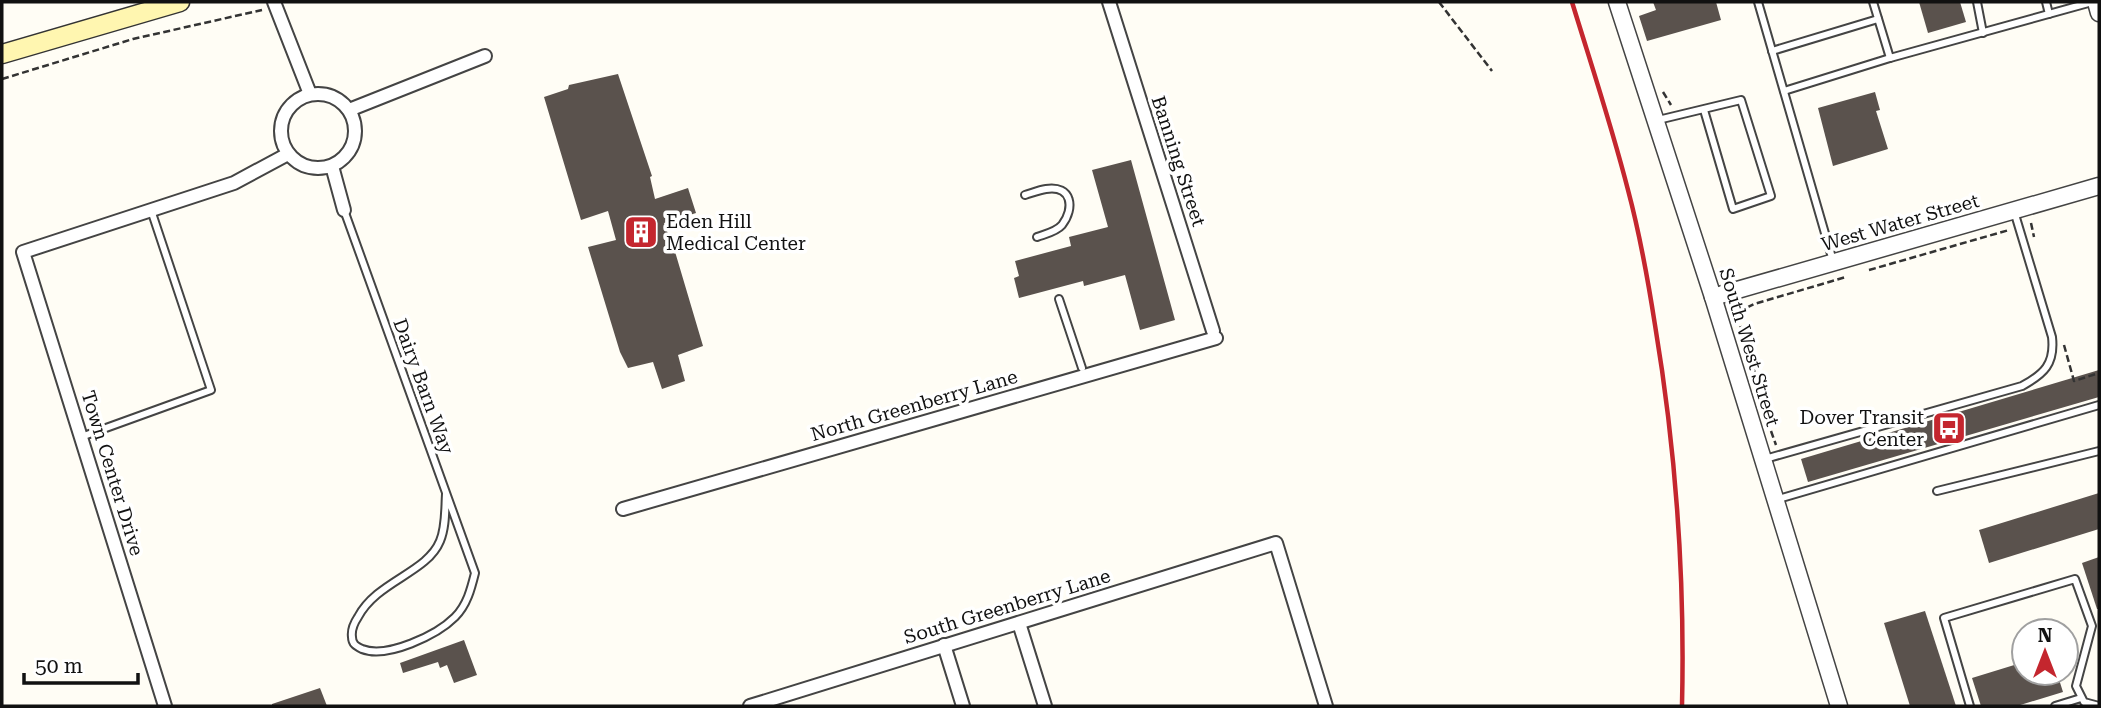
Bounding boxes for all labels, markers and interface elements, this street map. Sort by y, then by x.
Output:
street label: Banning Street [1147,93,1210,229]
street label: West Water Street [1819,189,1982,256]
place label: Eden Hill Medical Center [666,210,806,255]
building icon: Eden Hill Medical Center [622,213,660,251]
street label: South West Street [1715,265,1785,429]
street label: Dairy Barn Way [388,315,459,458]
street label: North Greenberry Lane [808,365,1020,446]
street label: Town Center Drive [76,388,149,559]
place label: Dover Transit Center [1799,406,1924,451]
bus stop icon: Dover Transit Center [1930,409,1968,447]
street label: South Greenberry Lane [901,564,1113,649]
north arrow [2010,617,2080,687]
text: N [2038,624,2053,647]
scale bar [24,642,138,686]
text: 50 m [35,654,83,678]

